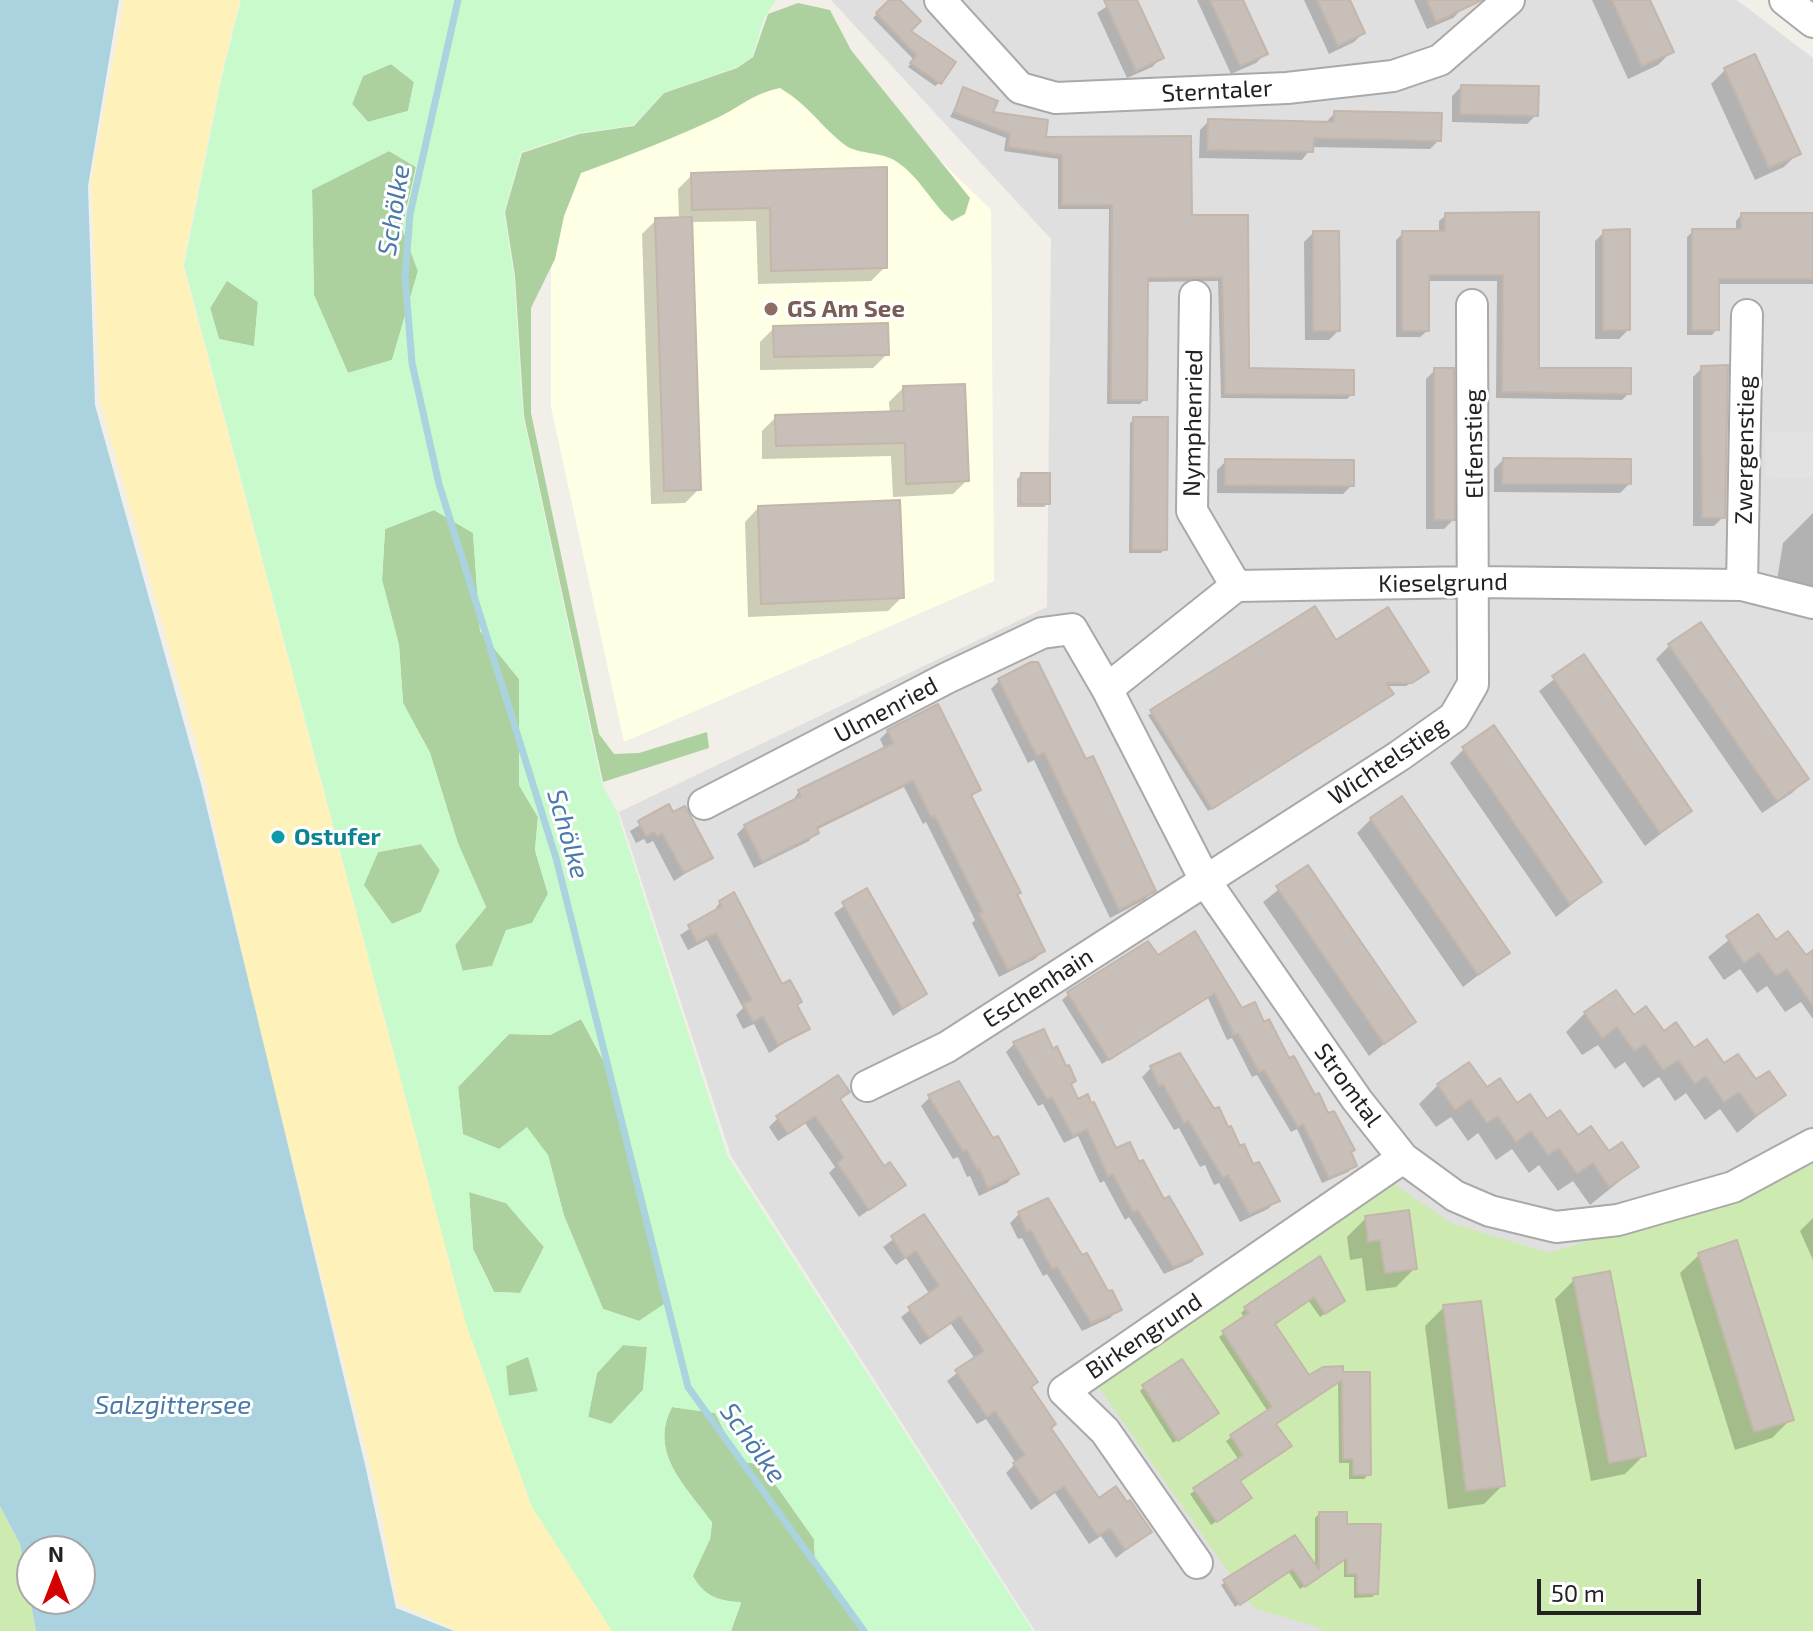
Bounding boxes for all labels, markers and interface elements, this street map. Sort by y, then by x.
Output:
street label: Sterntaler [1161,74,1273,108]
water label: Schölke [371,162,417,258]
place label: GS Am See [787,295,905,323]
marker: GS Am See [762,300,780,318]
street label: Nymphenried [1177,349,1209,497]
street label: Zwergenstieg [1729,375,1761,525]
street label: Elfenstieg [1459,389,1489,499]
street label: Kieselgrund [1378,567,1508,599]
street label: Ulmenried [829,671,943,749]
street label: Wichtelstieg [1323,711,1453,811]
water label: Schölke [540,786,596,882]
place label: Ostufer [294,823,381,851]
marker: Ostufer [269,828,287,846]
street label: Eschenhain [978,942,1098,1034]
street label: Stromtal [1308,1038,1388,1132]
street label: Birkengrund [1081,1287,1207,1385]
water label: Salzgittersee [95,1389,251,1421]
water label: Schölke [713,1397,793,1489]
north arrow [16,1535,96,1615]
text: N [48,1540,64,1566]
scale bar [1541,1563,1705,1613]
text: 50 m [1551,1578,1605,1607]

